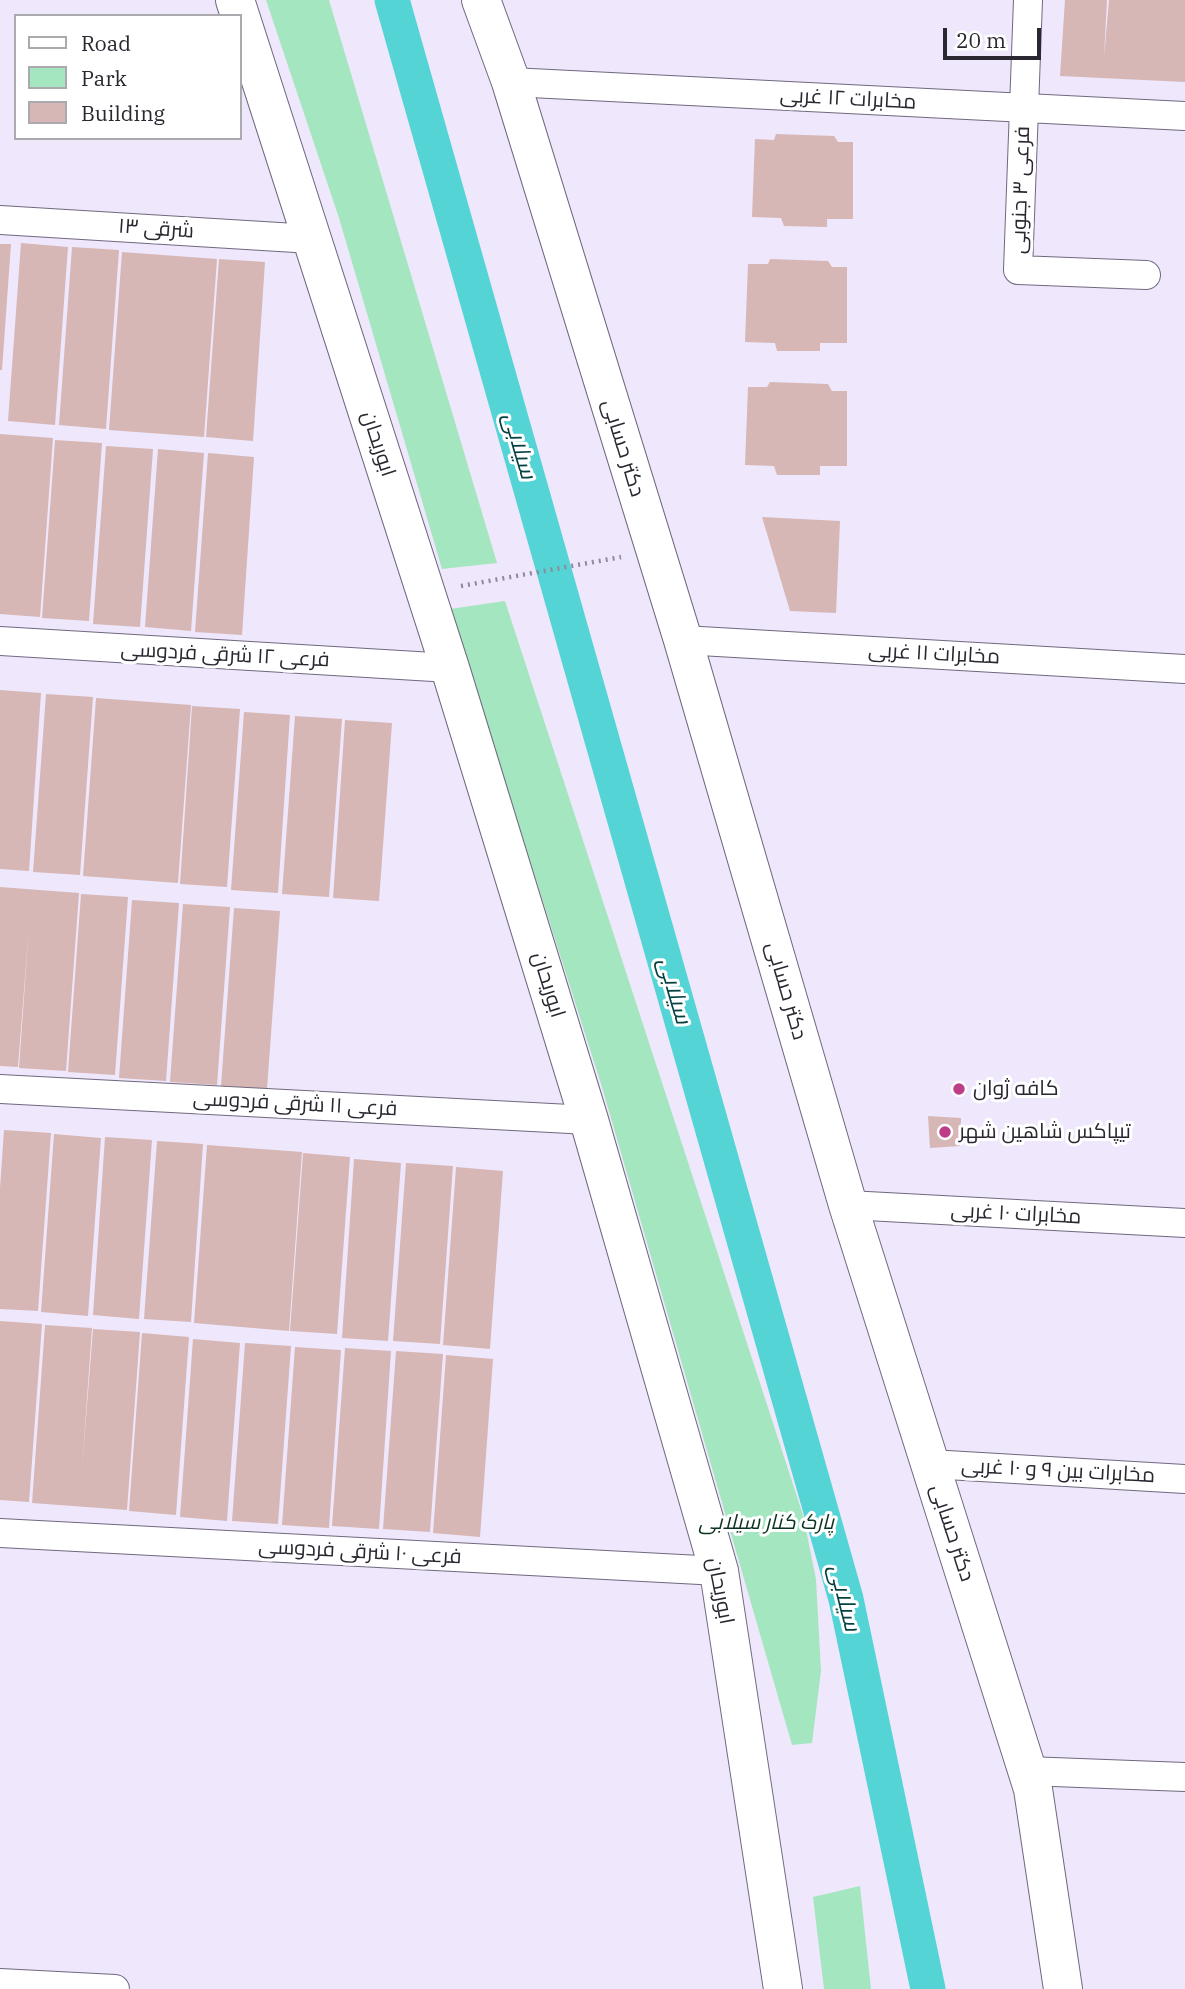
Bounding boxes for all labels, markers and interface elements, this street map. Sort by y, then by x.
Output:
legend [14,14,242,140]
scale bar [947,14,1045,58]
text: 20 m [956,26,1006,54]
text: Road [81,29,131,57]
text: Park [81,64,127,92]
street label: مخابرات ۱۲ غربی [779,83,917,115]
text: Building [81,99,165,127]
street label: فرعی ۳ جنوبی [1006,126,1036,254]
street label: ۱۳ شرقی [117,214,195,244]
street label: دکتر حسابی [596,396,650,500]
street label: ابوریحان [356,408,400,480]
water label: سیلابی [496,410,542,482]
street label: فرعی ۱۲ شرقی فردوسی [120,637,330,673]
street label: مخابرات ۱۱ غربی [867,638,1001,670]
street label: دکتر حسابی [760,939,812,1043]
street label: ابوریحان [526,949,570,1021]
water label: سیلابی [651,955,697,1027]
place label: کافه ژوان [973,1076,1059,1102]
marker: کافه ژوان [951,1081,967,1097]
street label: فرعی ۱۱ شرقی فردوسی [192,1086,398,1122]
place label: تیپاکس شاهین شهر [959,1119,1131,1145]
marker: تیپاکس شاهین شهر [937,1124,953,1140]
street label: مخابرات ۱۰ غربی [950,1198,1082,1230]
street label: مخابرات بین ۹ و ۱۰ غربی [960,1453,1156,1489]
street label: دکتر حسابی [924,1481,980,1585]
park label: پارک کنار سیلابی [698,1510,834,1536]
street label: فرعی ۱۰ شرقی فردوسی [258,1534,462,1570]
street label: ابوریحان [701,1556,739,1626]
water label: سیلابی [822,1562,866,1634]

